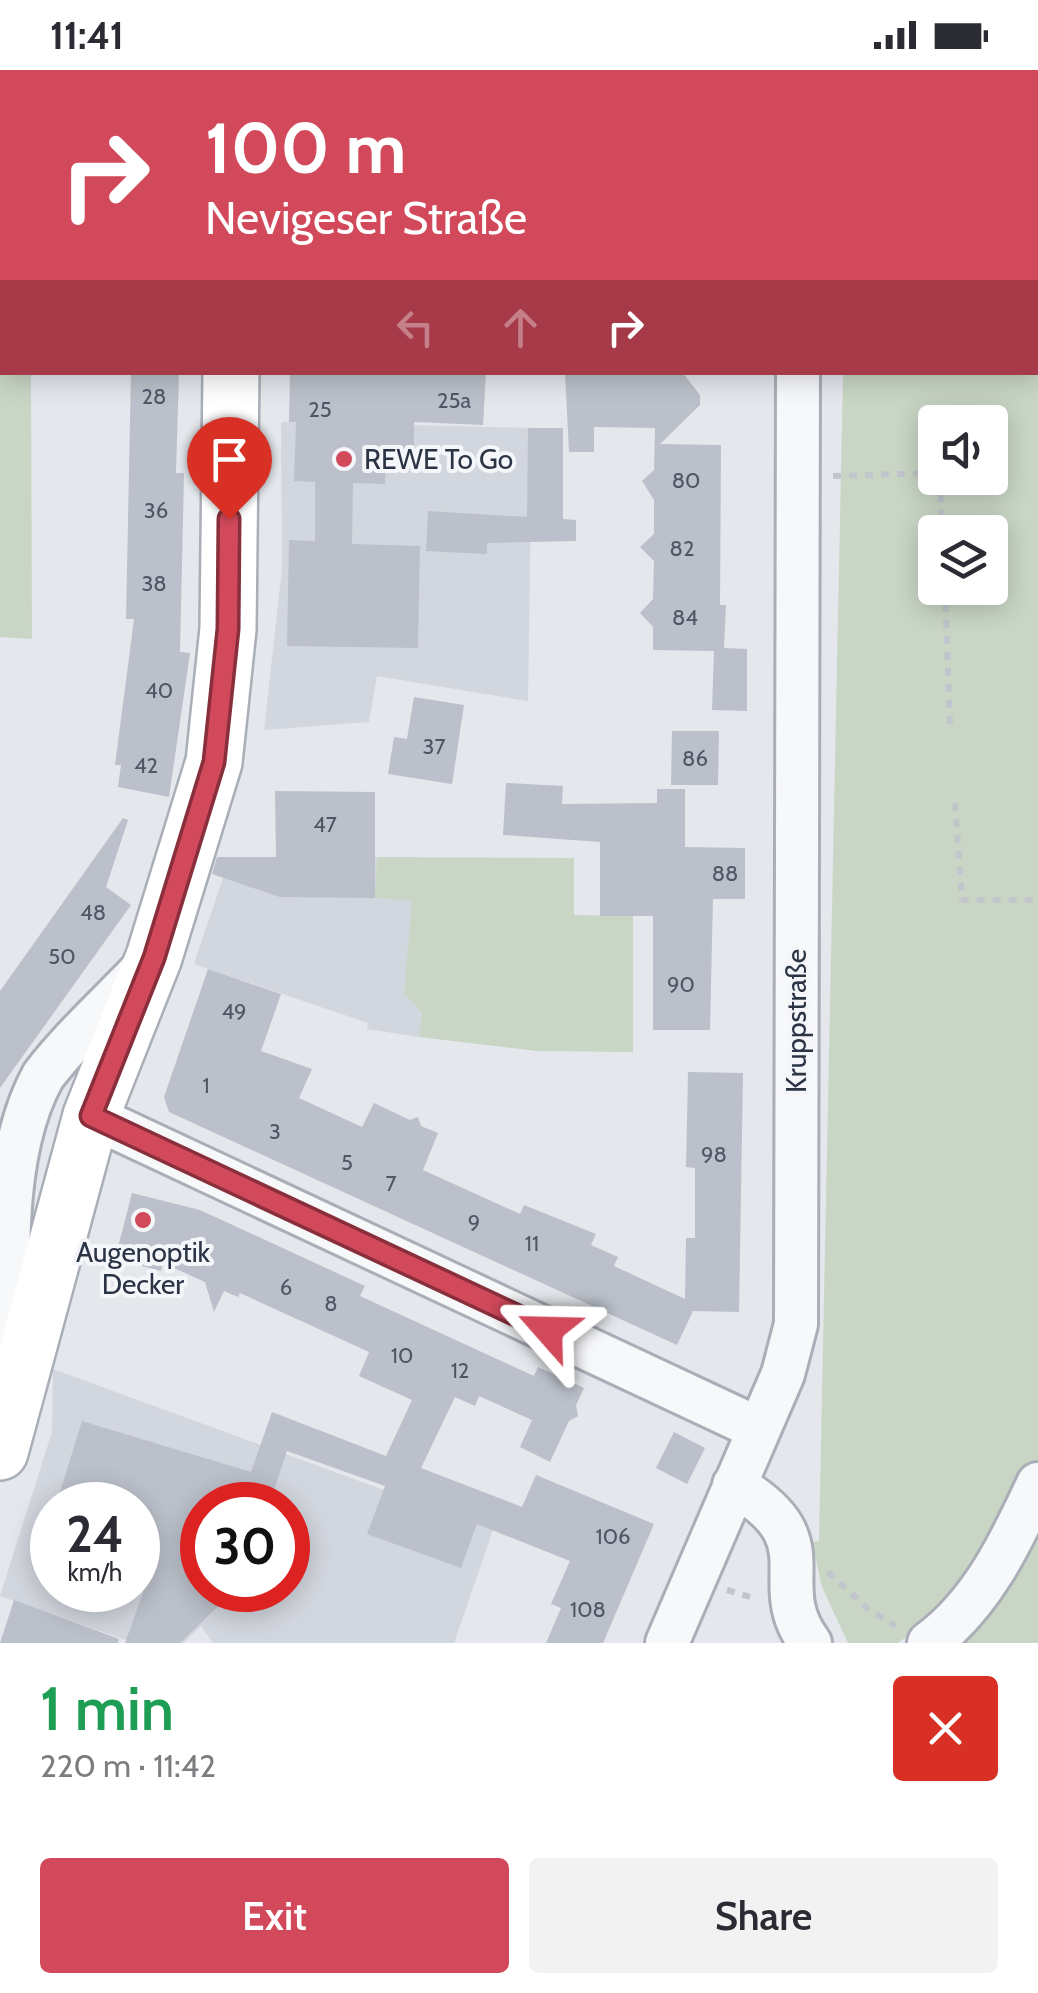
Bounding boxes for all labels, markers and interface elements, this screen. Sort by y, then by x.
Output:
text: 11:41 [50,12,124,59]
text: 100 m [205,105,406,191]
icon: right [40,110,170,240]
text: Nevigeser Straße [205,191,527,245]
icon: left [388,300,443,355]
icon: ahead [493,300,548,355]
icon: right [598,300,653,355]
house number: 28 [142,383,166,410]
house number: 25a [437,387,471,414]
house number: 25 [308,396,332,423]
map controls [918,405,1008,605]
button: sound [918,405,1008,495]
pin [187,417,272,520]
icon: arrive [202,432,257,487]
place label: REWE To Go [364,442,513,476]
marker: REWE To Go [333,448,355,470]
house number: 80 [672,467,700,494]
house number: 36 [144,497,168,524]
button: layers [918,515,1008,605]
house number: 82 [670,535,694,562]
house number: 38 [141,570,167,597]
house number: 84 [672,604,698,631]
house number: 40 [145,677,173,704]
house number: 37 [423,733,445,760]
house number: 86 [682,745,708,772]
house number: 42 [134,752,158,779]
house number: 47 [313,811,337,838]
house number: 88 [712,860,738,887]
house number: 48 [80,899,106,926]
house number: 50 [48,943,76,970]
street label: Kruppstraße [779,949,813,1093]
house number: 90 [667,971,695,998]
house number: 49 [221,998,247,1025]
house number: 1 [202,1072,210,1099]
house number: 3 [269,1118,281,1145]
house number: 98 [701,1141,727,1168]
house number: 5 [341,1149,353,1176]
house number: 7 [385,1170,397,1197]
marker: Augenoptik Decker [132,1209,154,1231]
house number: 9 [468,1209,480,1236]
house number: 11 [525,1230,539,1257]
place label: Augenoptik Decker [76,1235,211,1301]
house number: 6 [280,1274,292,1301]
position arrow [496,1278,600,1382]
house number: 8 [324,1290,338,1317]
house number: 10 [391,1342,413,1369]
house number: 12 [451,1357,469,1384]
speed limit sign: 30 [180,1482,310,1612]
text: 24 [66,1504,124,1565]
house number: 106 [595,1523,631,1550]
text: km/h [68,1557,122,1587]
house number: 108 [570,1596,606,1623]
text: 1 min [40,1672,174,1745]
button: close [893,1676,998,1781]
text: 220 m · 11:42 [40,1746,216,1785]
button: Exit [40,1858,509,1973]
button: Share [529,1858,998,1973]

